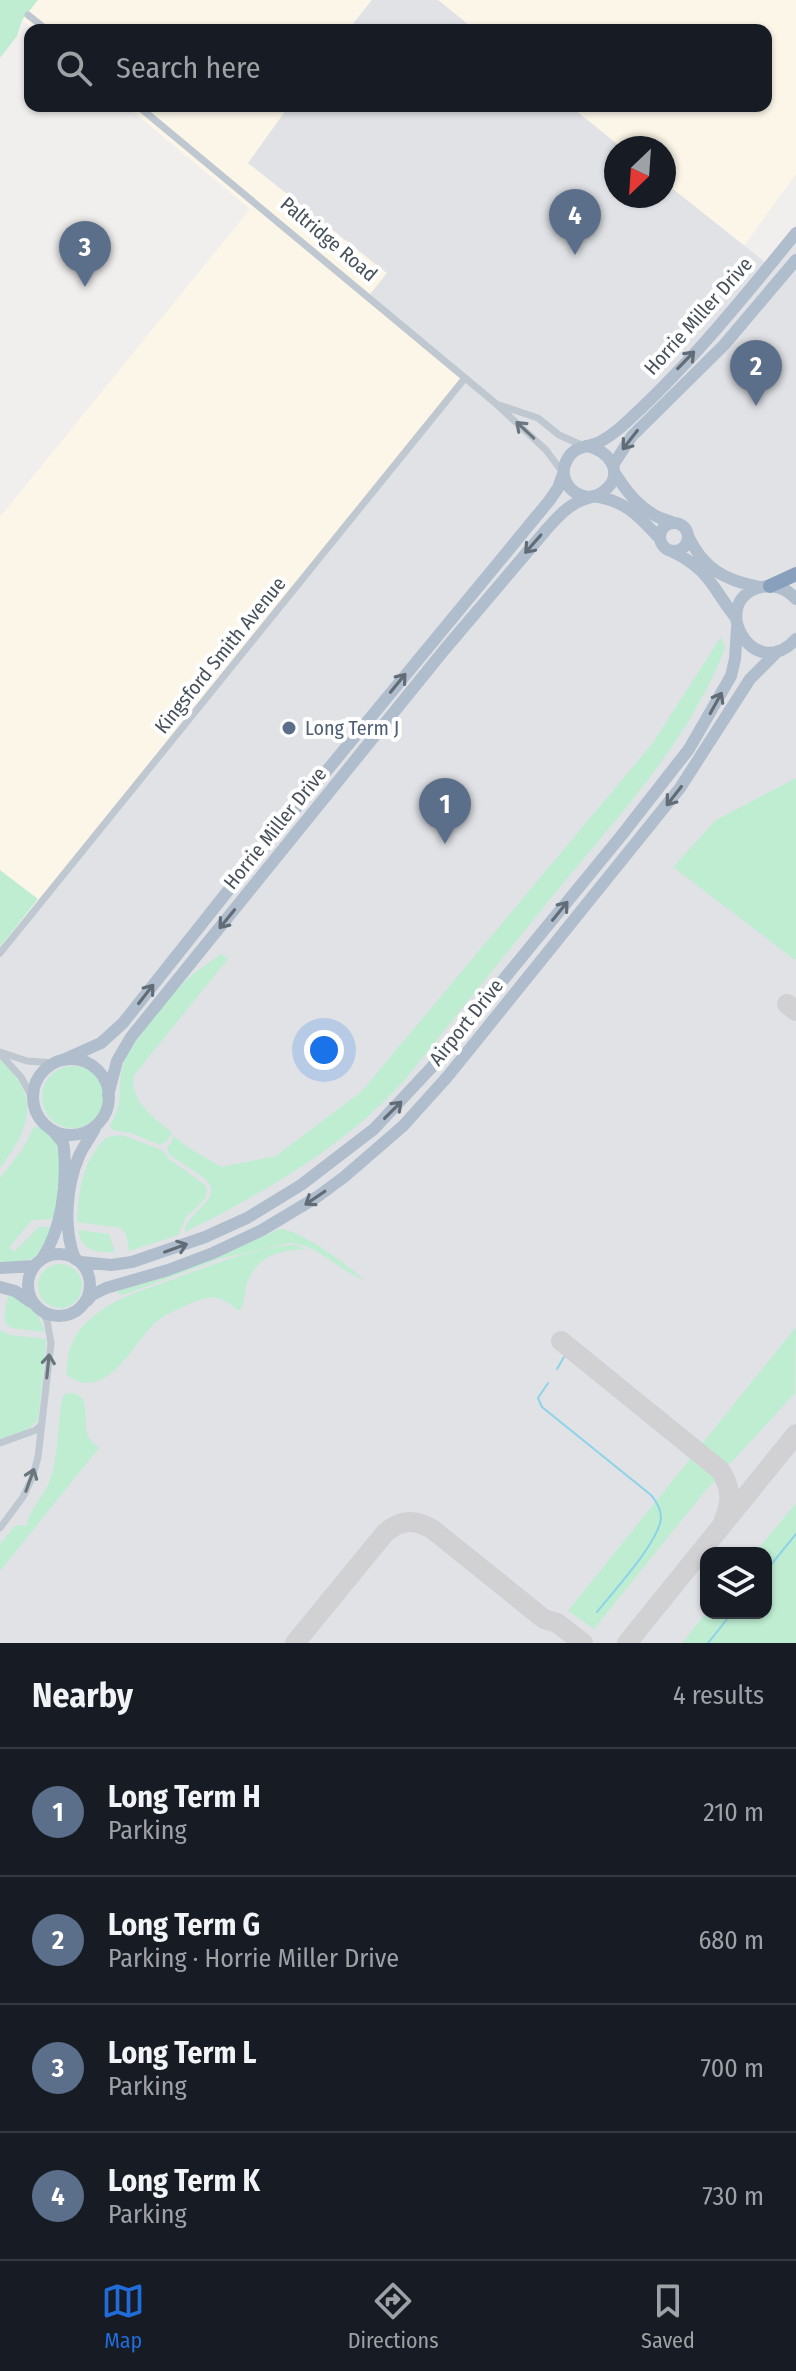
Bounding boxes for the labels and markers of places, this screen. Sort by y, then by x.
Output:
pin: 4 [549,189,601,255]
pin: 3 [59,221,111,287]
pin: 2 [730,340,782,406]
place label: Long Term J [305,716,399,740]
marker: Long Term J [280,719,298,737]
pin: 1 [419,778,471,844]

